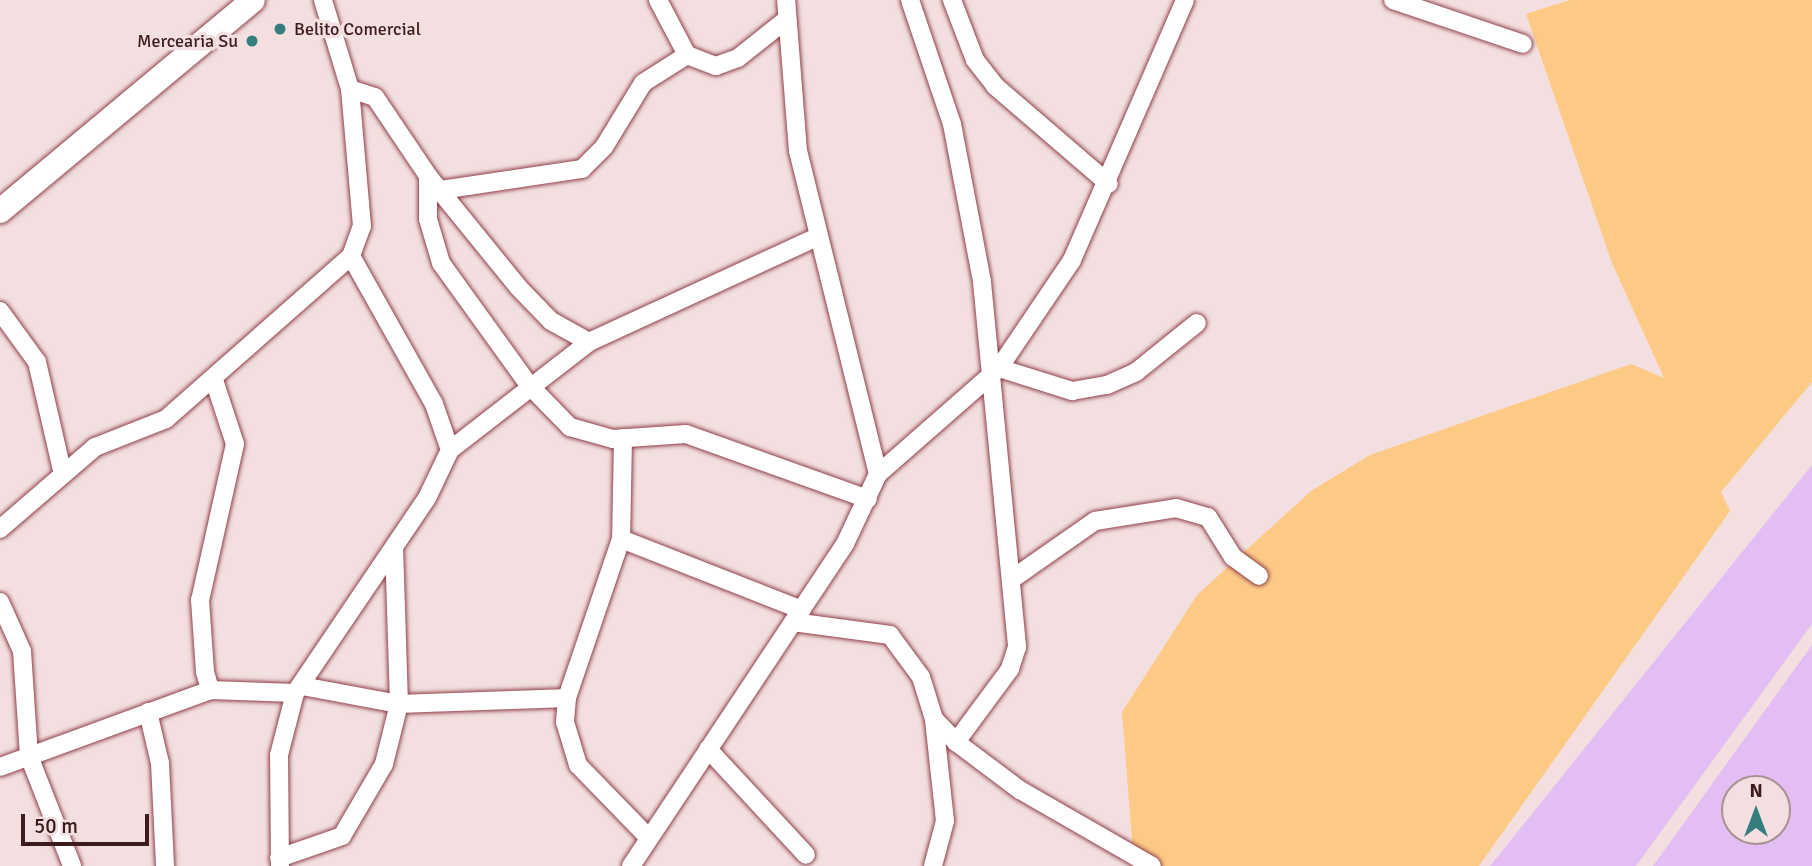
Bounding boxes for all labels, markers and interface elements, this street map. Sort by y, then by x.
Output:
place label: Belito Comercial [294,18,421,40]
marker: Belito Comercial [272,21,288,37]
place label: Mercearia Su [137,30,238,52]
marker: Mercearia Su [244,33,260,49]
north arrow [1721,775,1791,845]
text: N [1749,779,1763,803]
scale bar [24,800,152,844]
text: 50 m [34,813,78,839]

